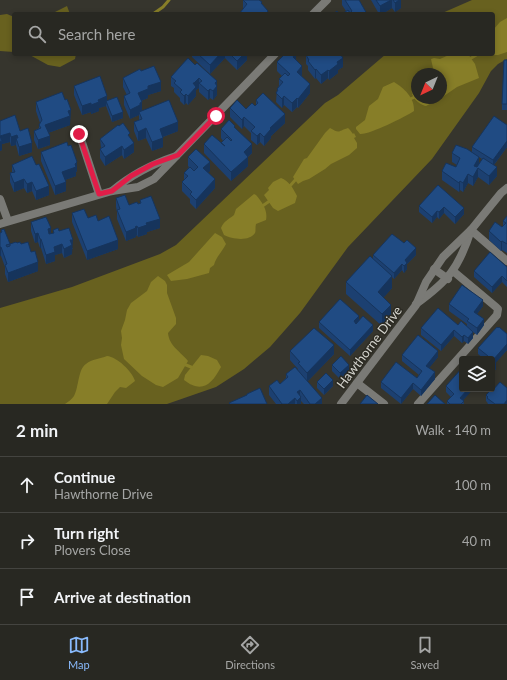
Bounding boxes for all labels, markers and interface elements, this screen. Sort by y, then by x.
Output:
search box [12,12,495,56]
icon: search [26,23,48,45]
text: Search here [58,25,135,43]
north arrow [411,68,447,104]
route start [207,107,225,125]
route end [70,125,88,143]
street label: Hawthorne Drive [333,303,405,391]
map controls [459,356,495,392]
button: layers [459,356,495,392]
text: 2 min [16,420,58,441]
text: Walk · 140 m [415,422,491,438]
text: Continue [54,468,115,486]
icon: ahead [16,474,38,496]
text: 100 m [454,477,491,493]
text: Hawthorne Drive [54,486,153,502]
text: Turn right [54,524,119,542]
icon: right [16,530,38,552]
text: 40 m [462,533,491,549]
text: Plovers Close [54,542,131,558]
icon: arrive [16,586,38,608]
text: Arrive at destination [54,588,191,606]
tab: Map [68,634,90,671]
tab: Directions [225,634,275,671]
tab: Saved [410,634,439,671]

